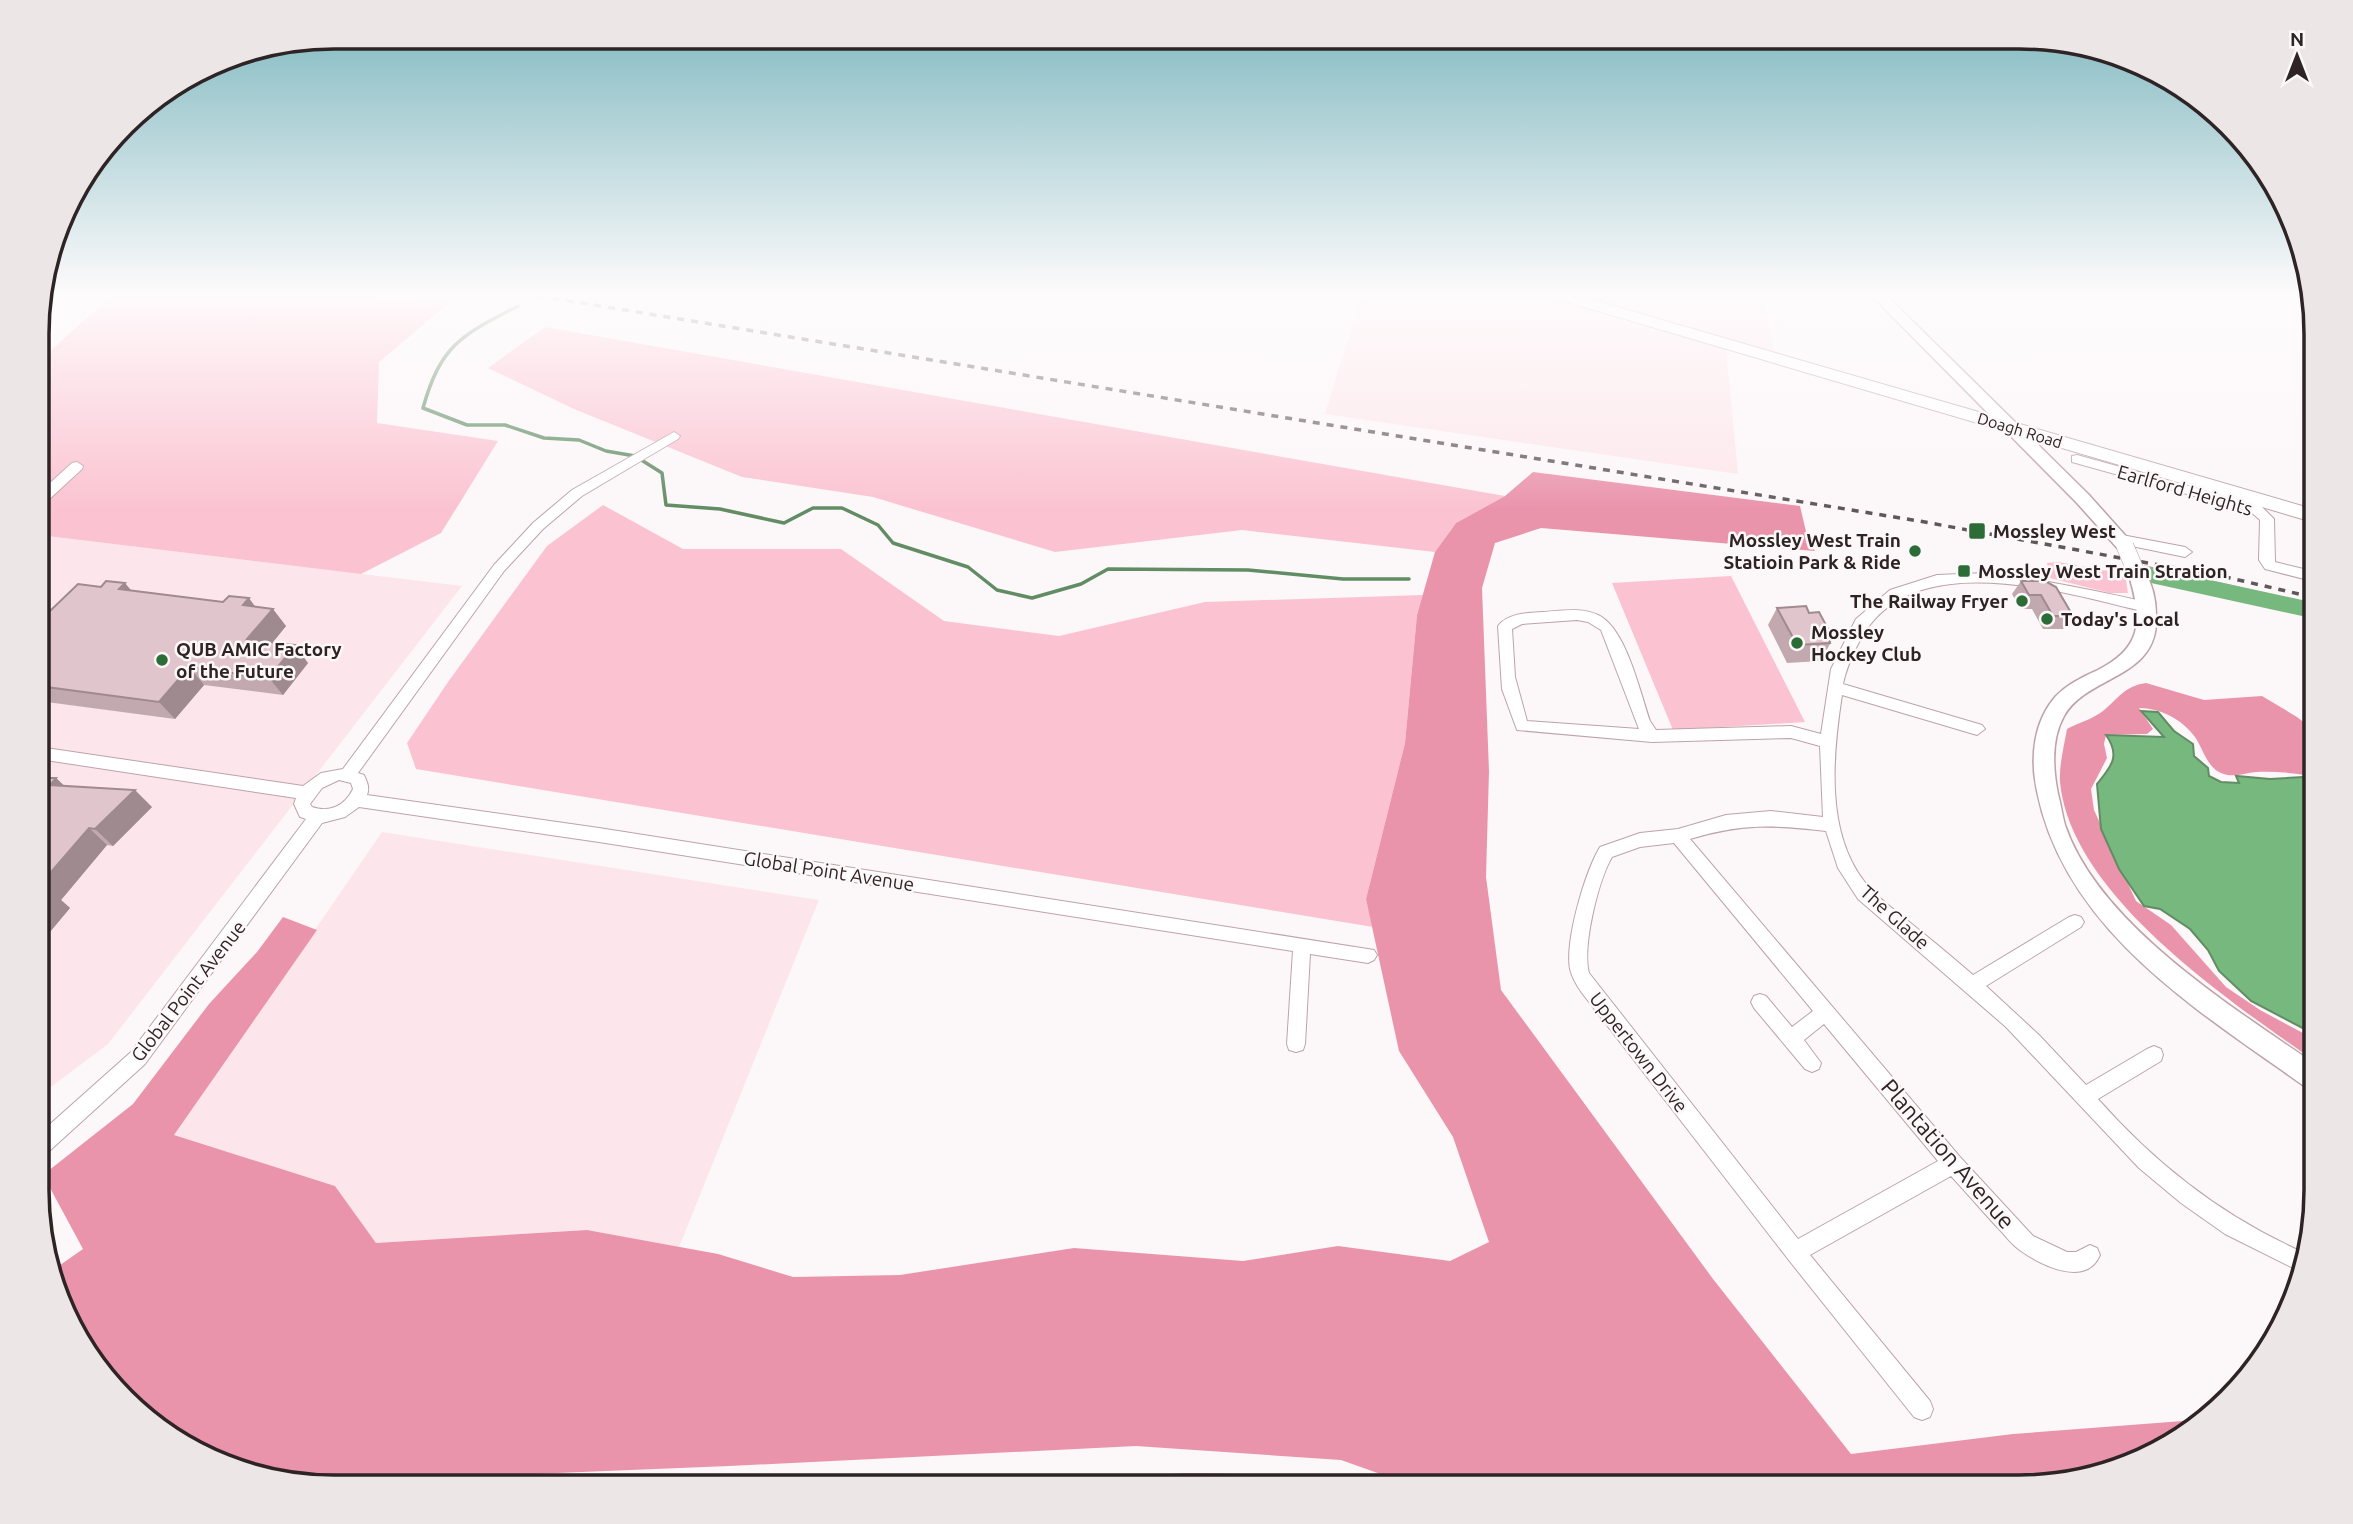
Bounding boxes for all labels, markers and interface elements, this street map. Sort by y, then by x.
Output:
north arrow [2262,21,2332,91]
text: N [2290,28,2304,50]
street label: Doagh Road [1975,409,2065,451]
street label: Earlford Heights [2115,460,2255,520]
place label: Mossley West [1993,520,2116,542]
marker: Mossley West [1967,521,1987,541]
place label: Mossley West Train Statioin Park & Ride [1723,529,1901,573]
marker: Mossley West Train Statioin Park & Ride [1907,543,1923,559]
place label: Mossley West Train Stration [1978,560,2228,582]
marker: Mossley West Train Stration [1956,563,1972,579]
place label: The Railway Fryer [1850,590,2008,612]
marker: The Railway Fryer [2014,593,2030,609]
place label: Today's Local [2061,608,2179,630]
marker: Today's Local [2039,611,2055,627]
place label: Mossley Hockey Club [1811,621,1922,665]
marker: Mossley Hockey Club [1789,635,1805,651]
place label: QUB AMIC Factory of the Future [176,638,342,682]
marker: QUB AMIC Factory of the Future [154,652,170,668]
street label: Global Point Avenue [742,847,916,895]
street label: The Glade [1856,880,1934,954]
street label: Global Point Avenue [126,916,250,1066]
street label: Uppertown Drive [1585,988,1693,1116]
street label: Plantation Avenue [1877,1074,2020,1233]

